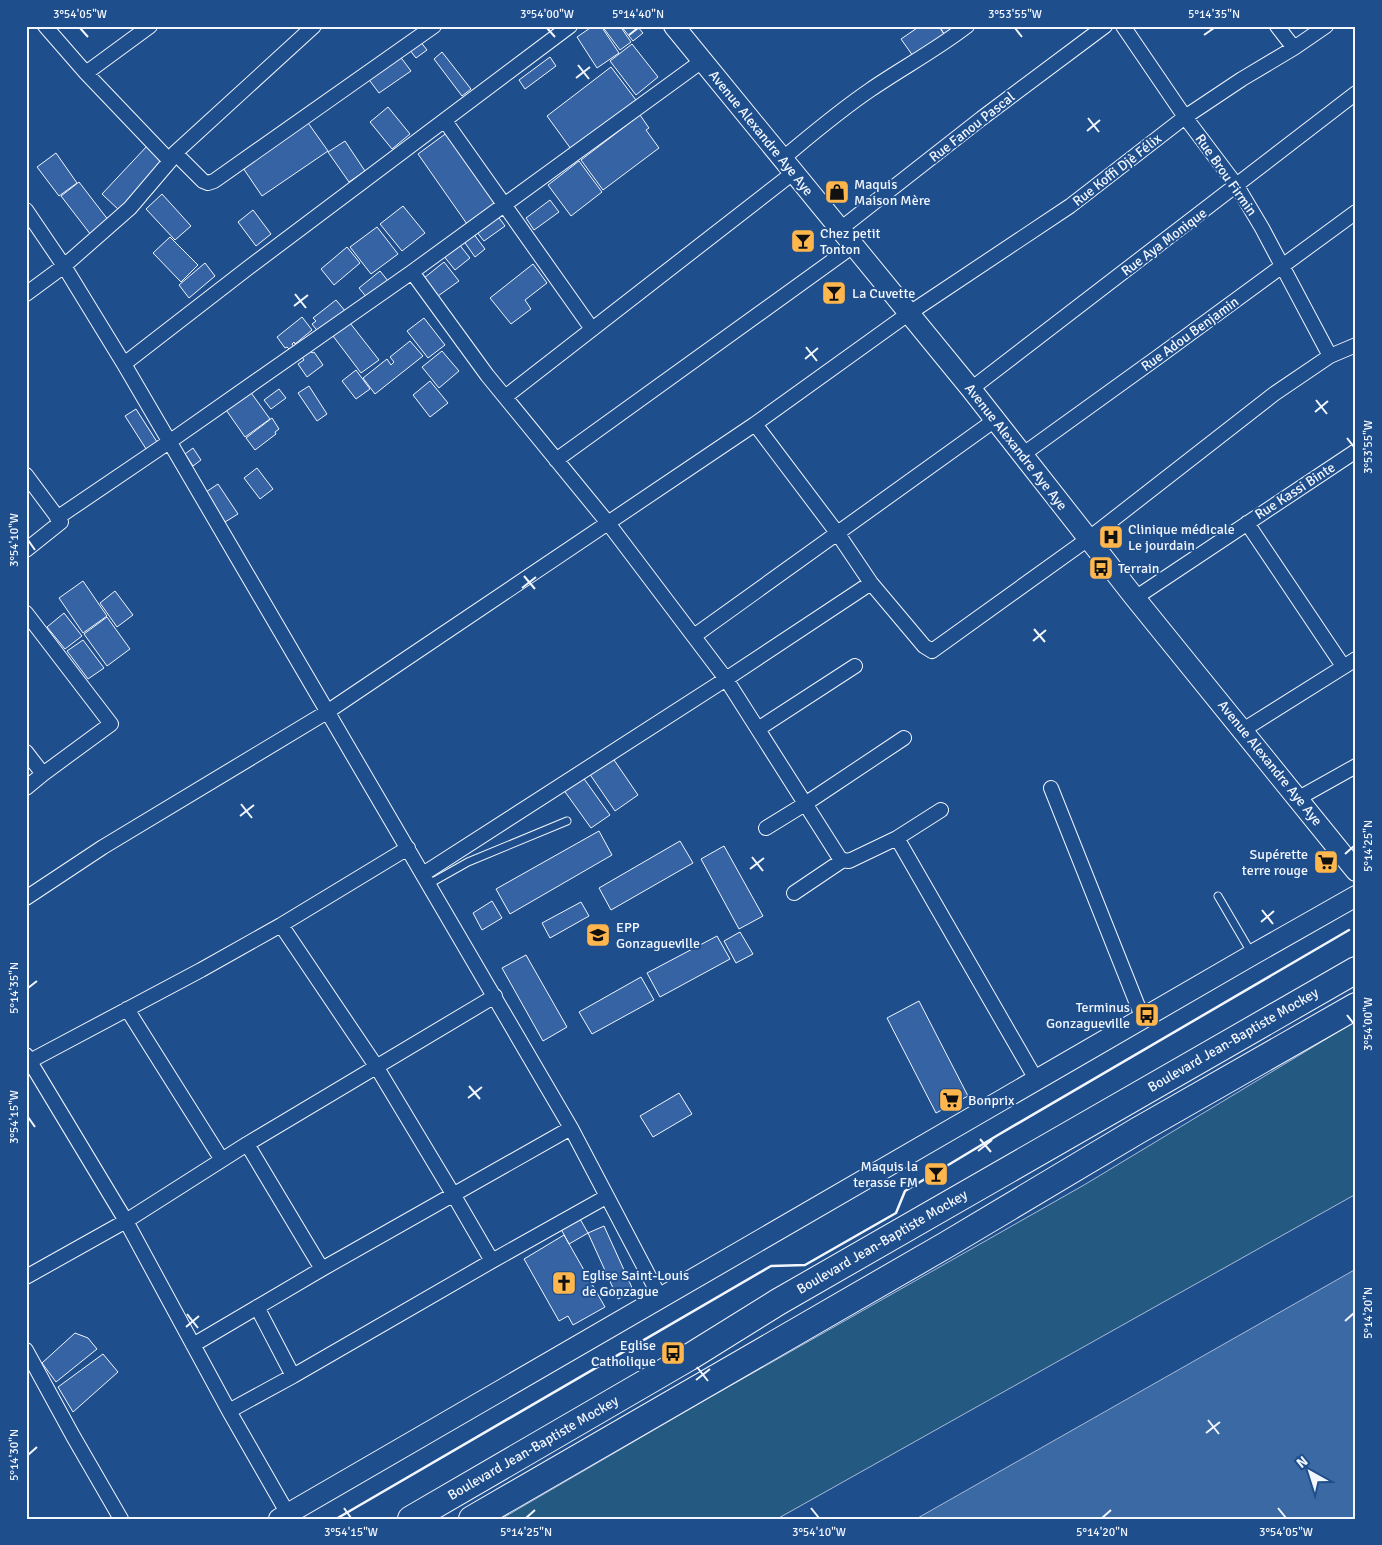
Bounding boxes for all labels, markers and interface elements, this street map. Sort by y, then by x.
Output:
text: 3°54'05"W [53,7,107,22]
text: 3°54'00"W [520,7,574,22]
text: 5°14'40"N [612,7,664,22]
text: 3°53'55"W [988,7,1042,22]
text: 5°14'35"N [1188,7,1240,22]
street label: Avenue Alexandre Aye Aye [705,67,817,199]
street label: Rue Fanou Pascal [926,88,1018,166]
street label: Rue Koffi Djè Félix [1069,130,1165,210]
street label: Rue Brou Firmin [1192,131,1260,219]
place label: Maquis Maison Mère [854,176,931,209]
shop icon: Maquis Maison Mère [824,179,850,205]
street label: Rue Aya Monique [1118,204,1210,280]
place label: Chez petit Tonton [820,225,881,258]
bar icon: Chez petit Tonton [790,228,816,254]
bar icon: La Cuvette [821,280,847,306]
place label: La Cuvette [852,285,915,302]
street label: Rue Adou Benjamin [1138,293,1242,375]
street label: Avenue Alexandre Aye Aye [961,380,1071,514]
text: 3°53'55"W [1361,420,1376,474]
street label: Rue Kassi Binte [1252,459,1338,523]
text: 3°54'10"W [7,513,22,567]
place label: Clinique médicale Le jourdain [1128,521,1235,554]
hospital icon: Clinique médicale Le jourdain [1098,524,1124,550]
bus stop icon: Terrain [1088,555,1114,581]
place label: Terrain [1118,560,1160,577]
street label: Avenue Alexandre Aye Aye [1214,697,1326,829]
text: 5°14'25"N [1361,820,1376,872]
place label: Supérette terre rouge [1242,846,1308,879]
supermarket icon: Supérette terre rouge [1313,849,1339,875]
place label: EPP Gonzagueville [616,919,700,952]
school or university icon: EPP Gonzagueville [585,922,611,948]
text: 5°14'35"N [7,962,22,1014]
street label: Boulevard Jean-Baptiste Mockey [1145,984,1322,1096]
text: 3°54'00"W [1361,997,1376,1051]
place label: Terminus Gonzagueville [1046,999,1130,1032]
bus stop icon: Terminus Gonzagueville [1134,1002,1160,1028]
supermarket icon: Bonprix [938,1087,964,1113]
text: 3°54'15"W [7,1090,22,1144]
place label: Bonprix [968,1092,1015,1109]
place label: Maquis la terasse FM [853,1158,918,1191]
bar icon: Maquis la terasse FM [923,1161,949,1187]
street label: Boulevard Jean-Baptiste Mockey [794,1186,971,1298]
place label: Eglise Saint-Louis de Gonzague [582,1267,689,1300]
church icon: Eglise Saint-Louis de Gonzague [551,1270,577,1296]
text: 5°14'20"N [1361,1287,1376,1339]
place label: Eglise Catholique [591,1337,656,1370]
bus stop icon: Eglise Catholique [660,1340,686,1366]
street label: Boulevard Jean-Baptiste Mockey [445,1392,622,1504]
text: 5°14'30"N [7,1429,22,1481]
north arrow [1284,1448,1334,1498]
text: N [1293,1453,1311,1472]
text: 3°54'15"W [324,1525,378,1540]
text: 5°14'25"N [500,1525,552,1540]
text: 3°54'10"W [792,1525,846,1540]
text: 5°14'20"N [1076,1525,1128,1540]
text: 3°54'05"W [1259,1525,1313,1540]

